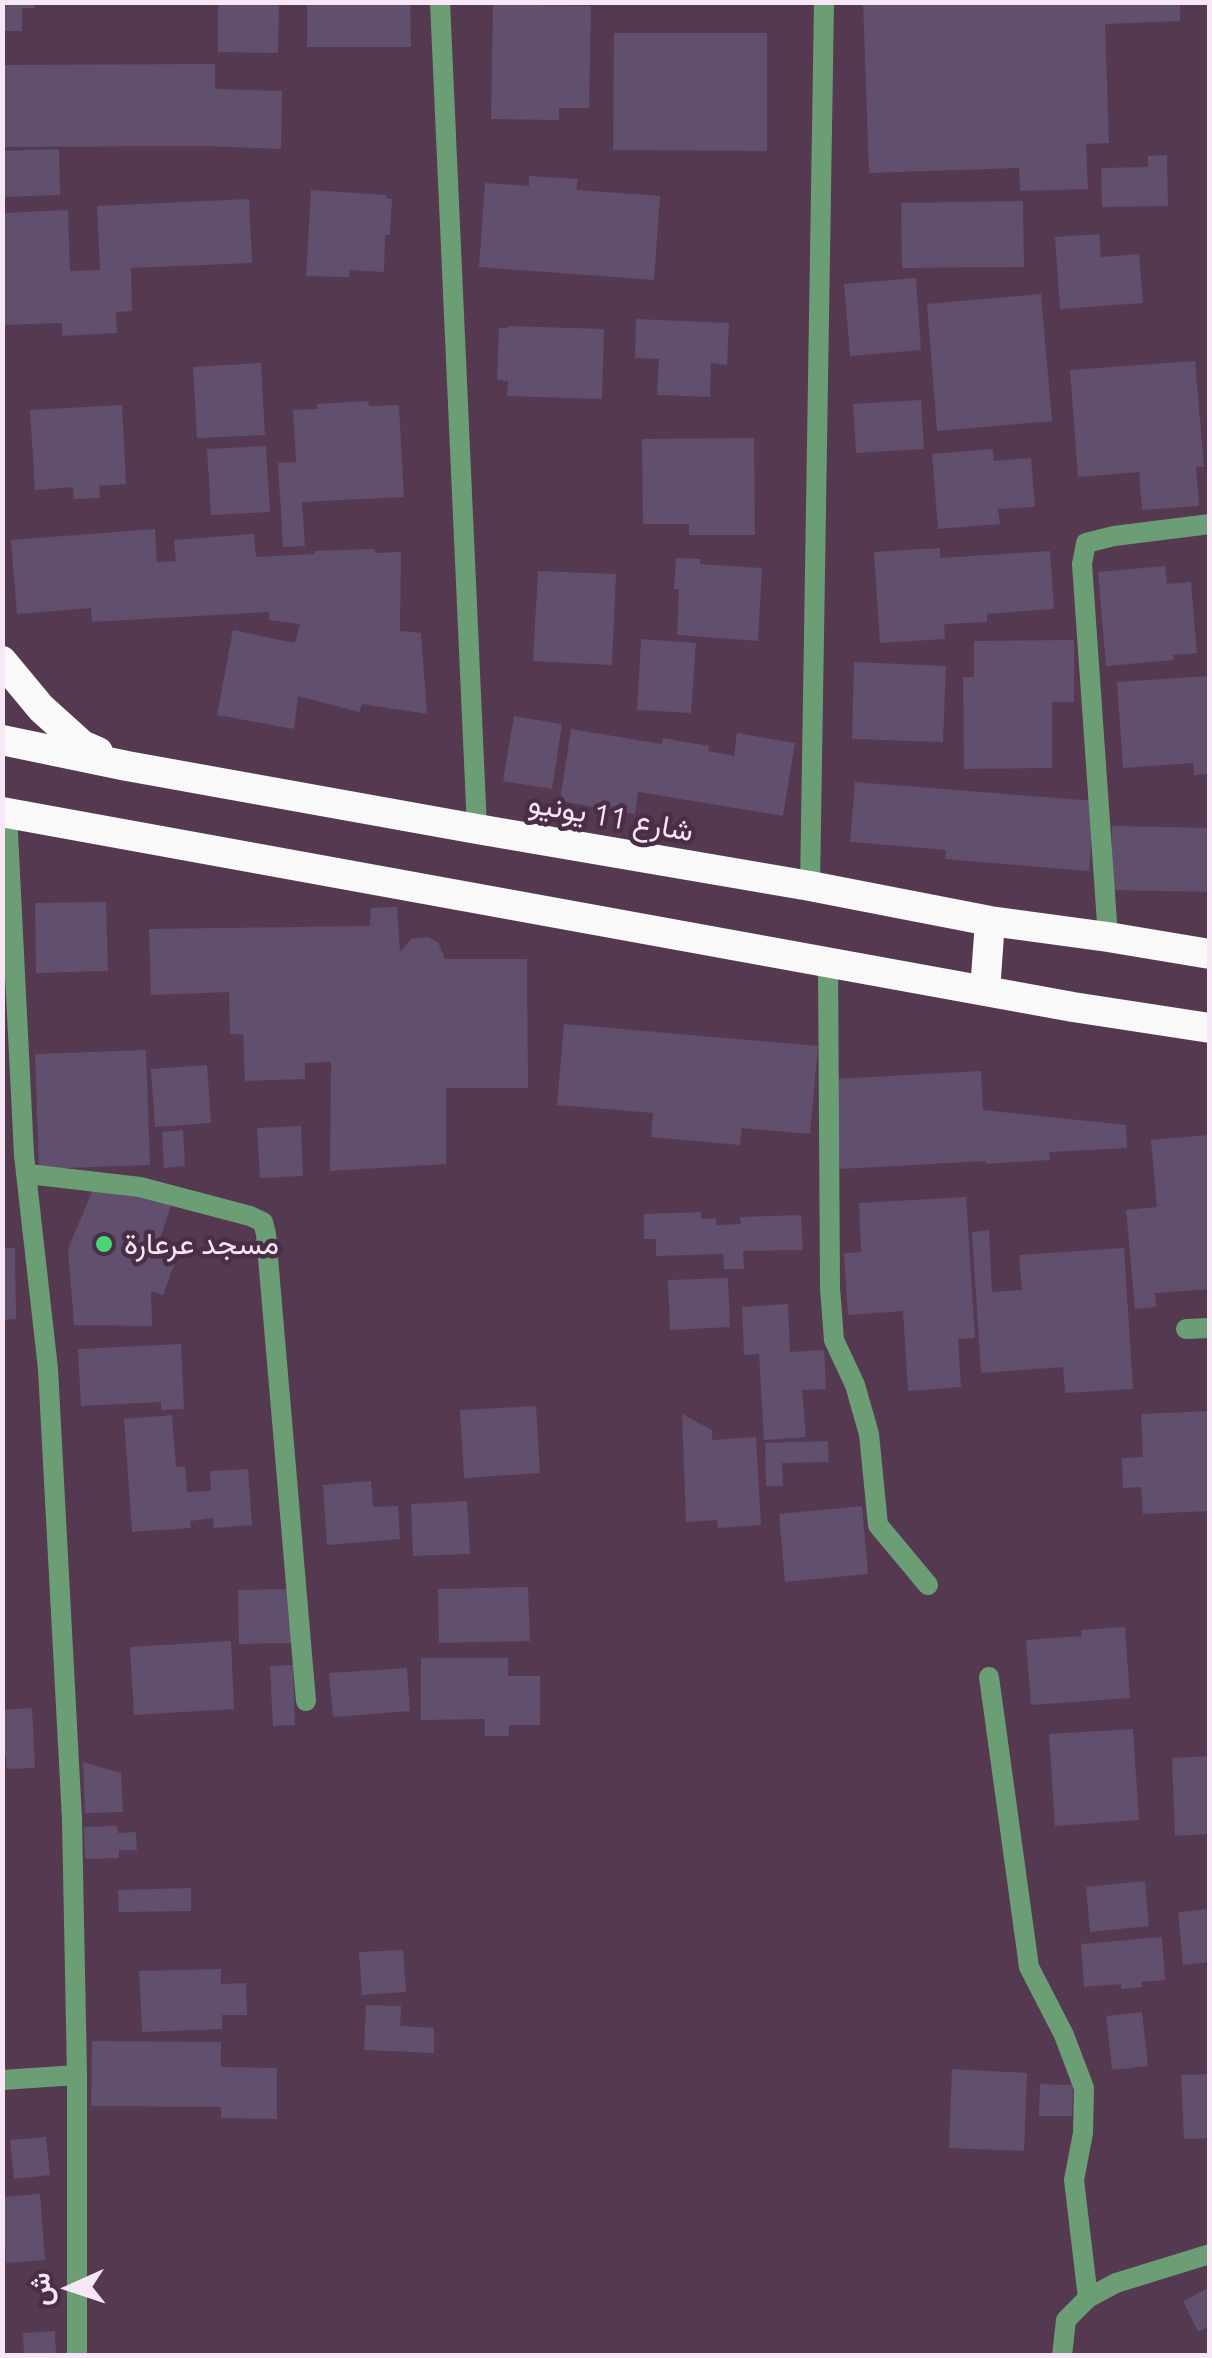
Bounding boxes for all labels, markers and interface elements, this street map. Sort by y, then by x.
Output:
street label: شارع 11 يونيو [526,785,696,849]
place label: مسجد عرعارة [124,1226,279,1262]
marker: مسجد عرعارة [93,1233,115,1255]
north arrow [20,2238,120,2338]
text: ش [23,2272,56,2307]

